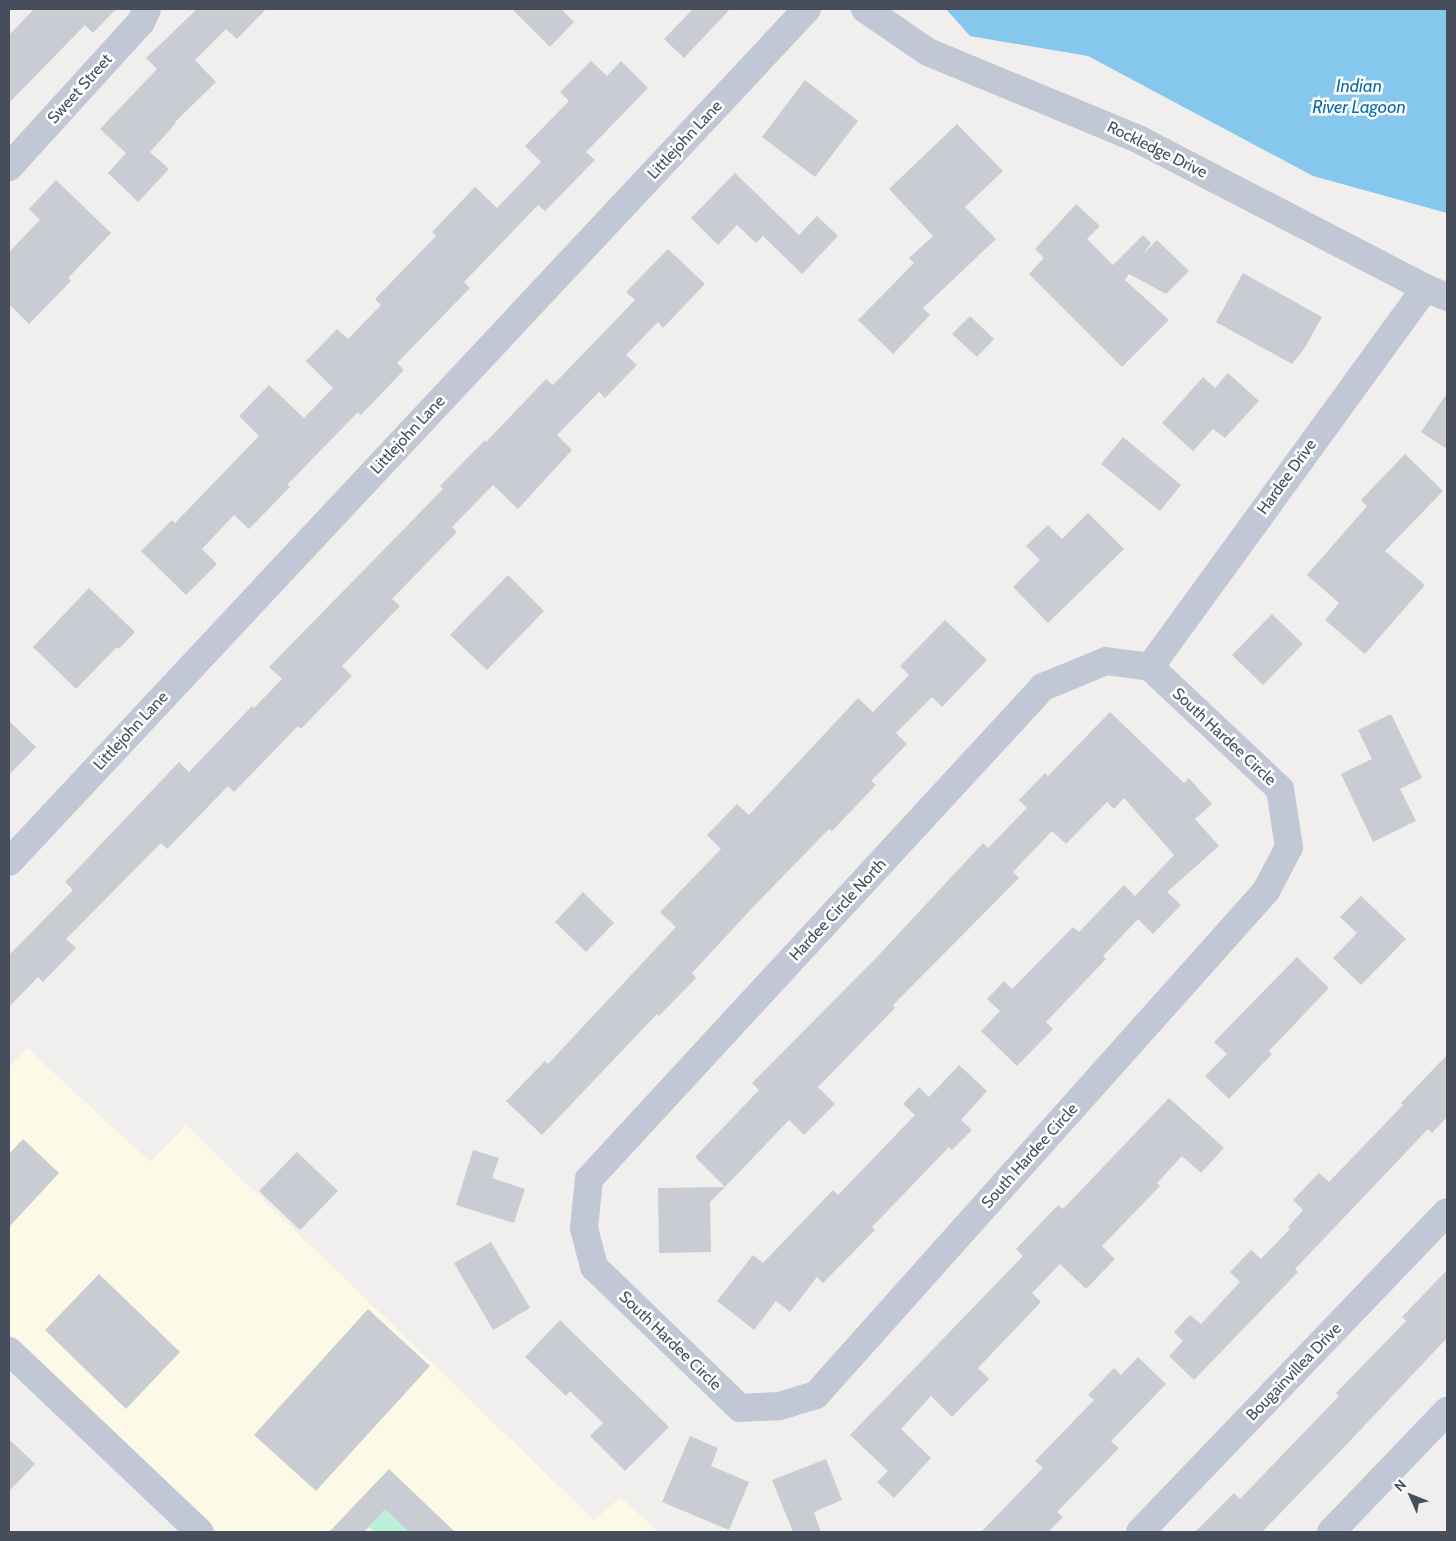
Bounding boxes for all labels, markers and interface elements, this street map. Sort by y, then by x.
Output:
street label: Sweet Street [44,50,116,128]
water label: Indian River Lagoon [1312,76,1406,118]
street label: Littlejohn Lane [644,97,726,183]
street label: Rockledge Drive [1104,117,1210,183]
street label: Littlejohn Lane [367,392,449,478]
street label: Hardee Drive [1253,436,1321,518]
street label: South Hardee Circle [1168,684,1280,790]
street label: Littlejohn Lane [90,688,172,774]
street label: Hardee Circle North [786,855,890,965]
street label: South Hardee Circle [978,1100,1082,1212]
street label: South Hardee Circle [615,1287,725,1395]
street label: Bougainvillea Drive [1242,1319,1346,1425]
north arrow [1386,1471,1436,1521]
text: N [1390,1476,1410,1495]

